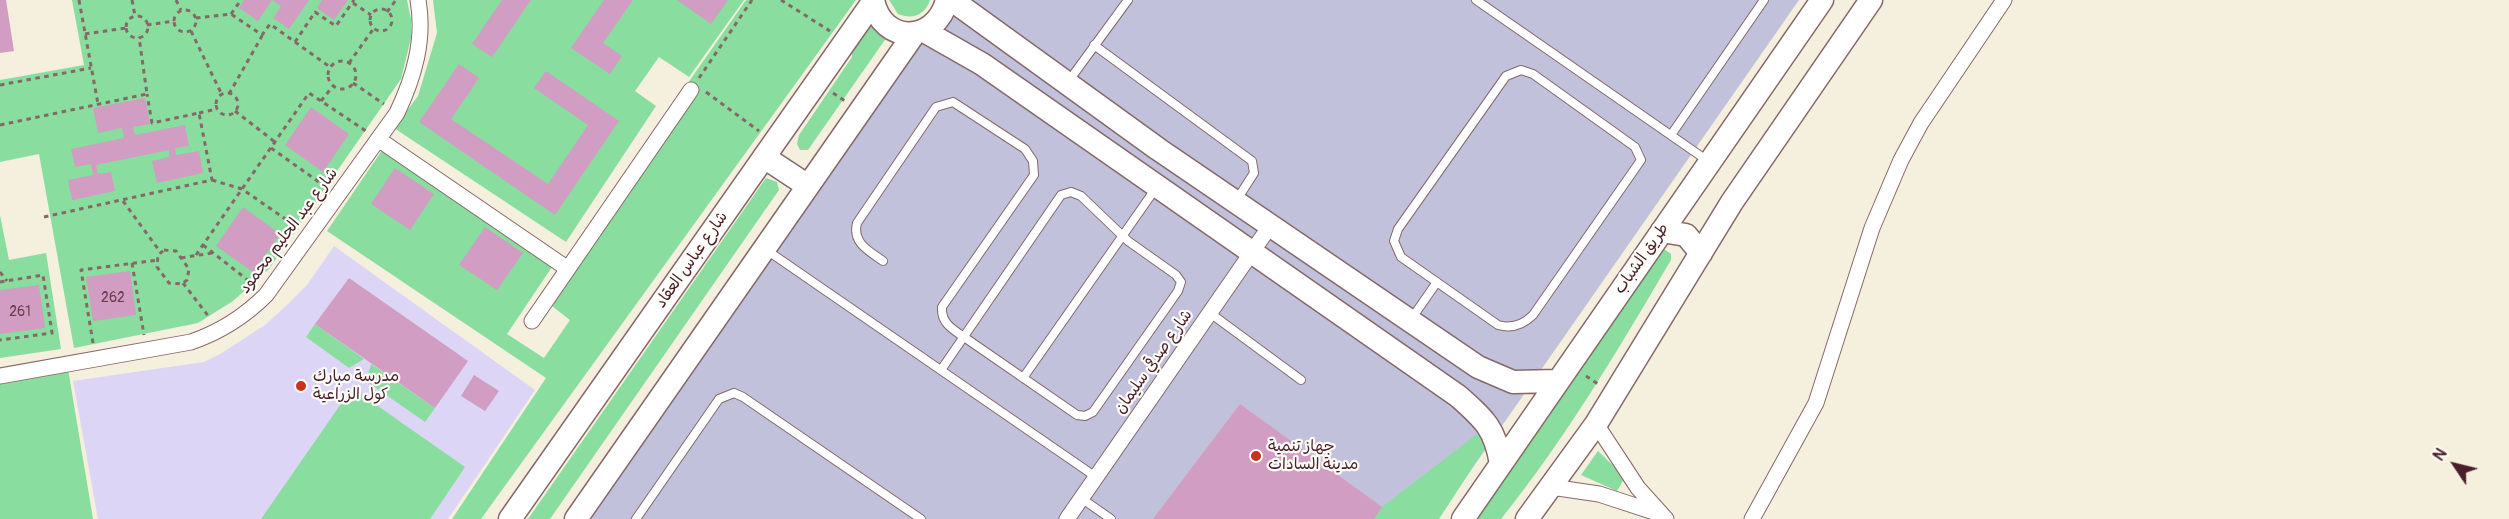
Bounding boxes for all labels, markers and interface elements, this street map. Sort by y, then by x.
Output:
street label: شارع عبد الحليم محمود [236,164,342,298]
street label: شارع عباس العقاد [652,208,732,312]
street label: طريق الشباب [1611,220,1673,298]
house number: 262 [101,290,125,306]
house number: 261 [9,304,31,320]
street label: شارع صدقي سليمان [1111,306,1197,418]
place label: مدرسة مبارك كول الزراعية [313,367,399,405]
marker: مدرسة مبارك كول الزراعية [294,379,308,393]
north arrow [2425,435,2485,495]
place label: جهاز تنمية مدينة السادات [1268,437,1358,475]
text: N [2429,445,2452,465]
marker: جهاز تنمية مدينة السادات [1249,449,1263,463]

